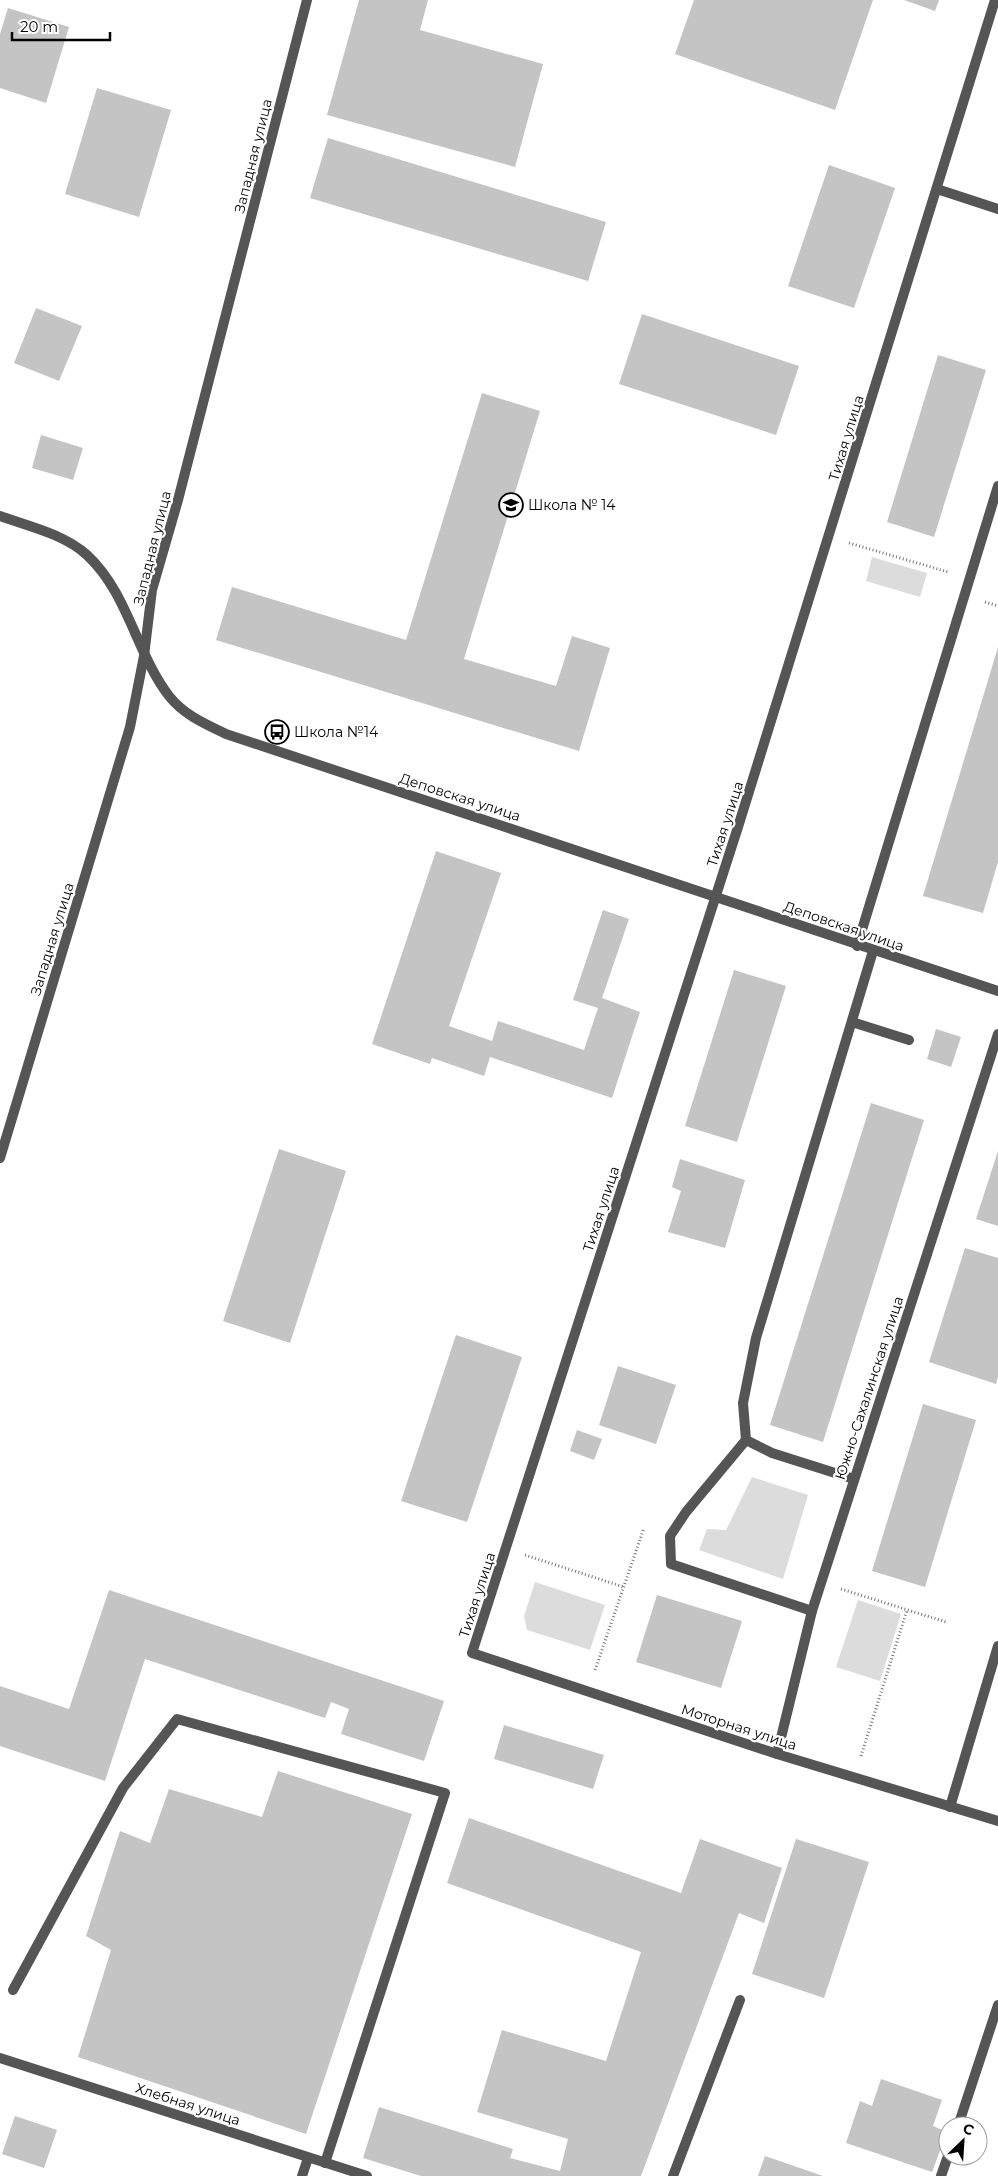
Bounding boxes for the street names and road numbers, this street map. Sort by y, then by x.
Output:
street label: Западная улица [230,97,276,215]
street label: Тихая улица [824,393,868,483]
street label: Западная улица [129,489,175,607]
street label: Деповская улица [397,769,523,825]
street label: Тихая улица [703,779,747,869]
street label: Западная улица [26,880,78,998]
street label: Деповская улица [781,897,907,955]
street label: Тихая улица [579,1164,623,1254]
street label: Южно-Сахалинская улица [831,1294,907,1482]
street label: Тихая улица [455,1550,499,1640]
street label: Моторная улица [679,1700,799,1754]
street label: Хлебная улица [133,2079,243,2129]

